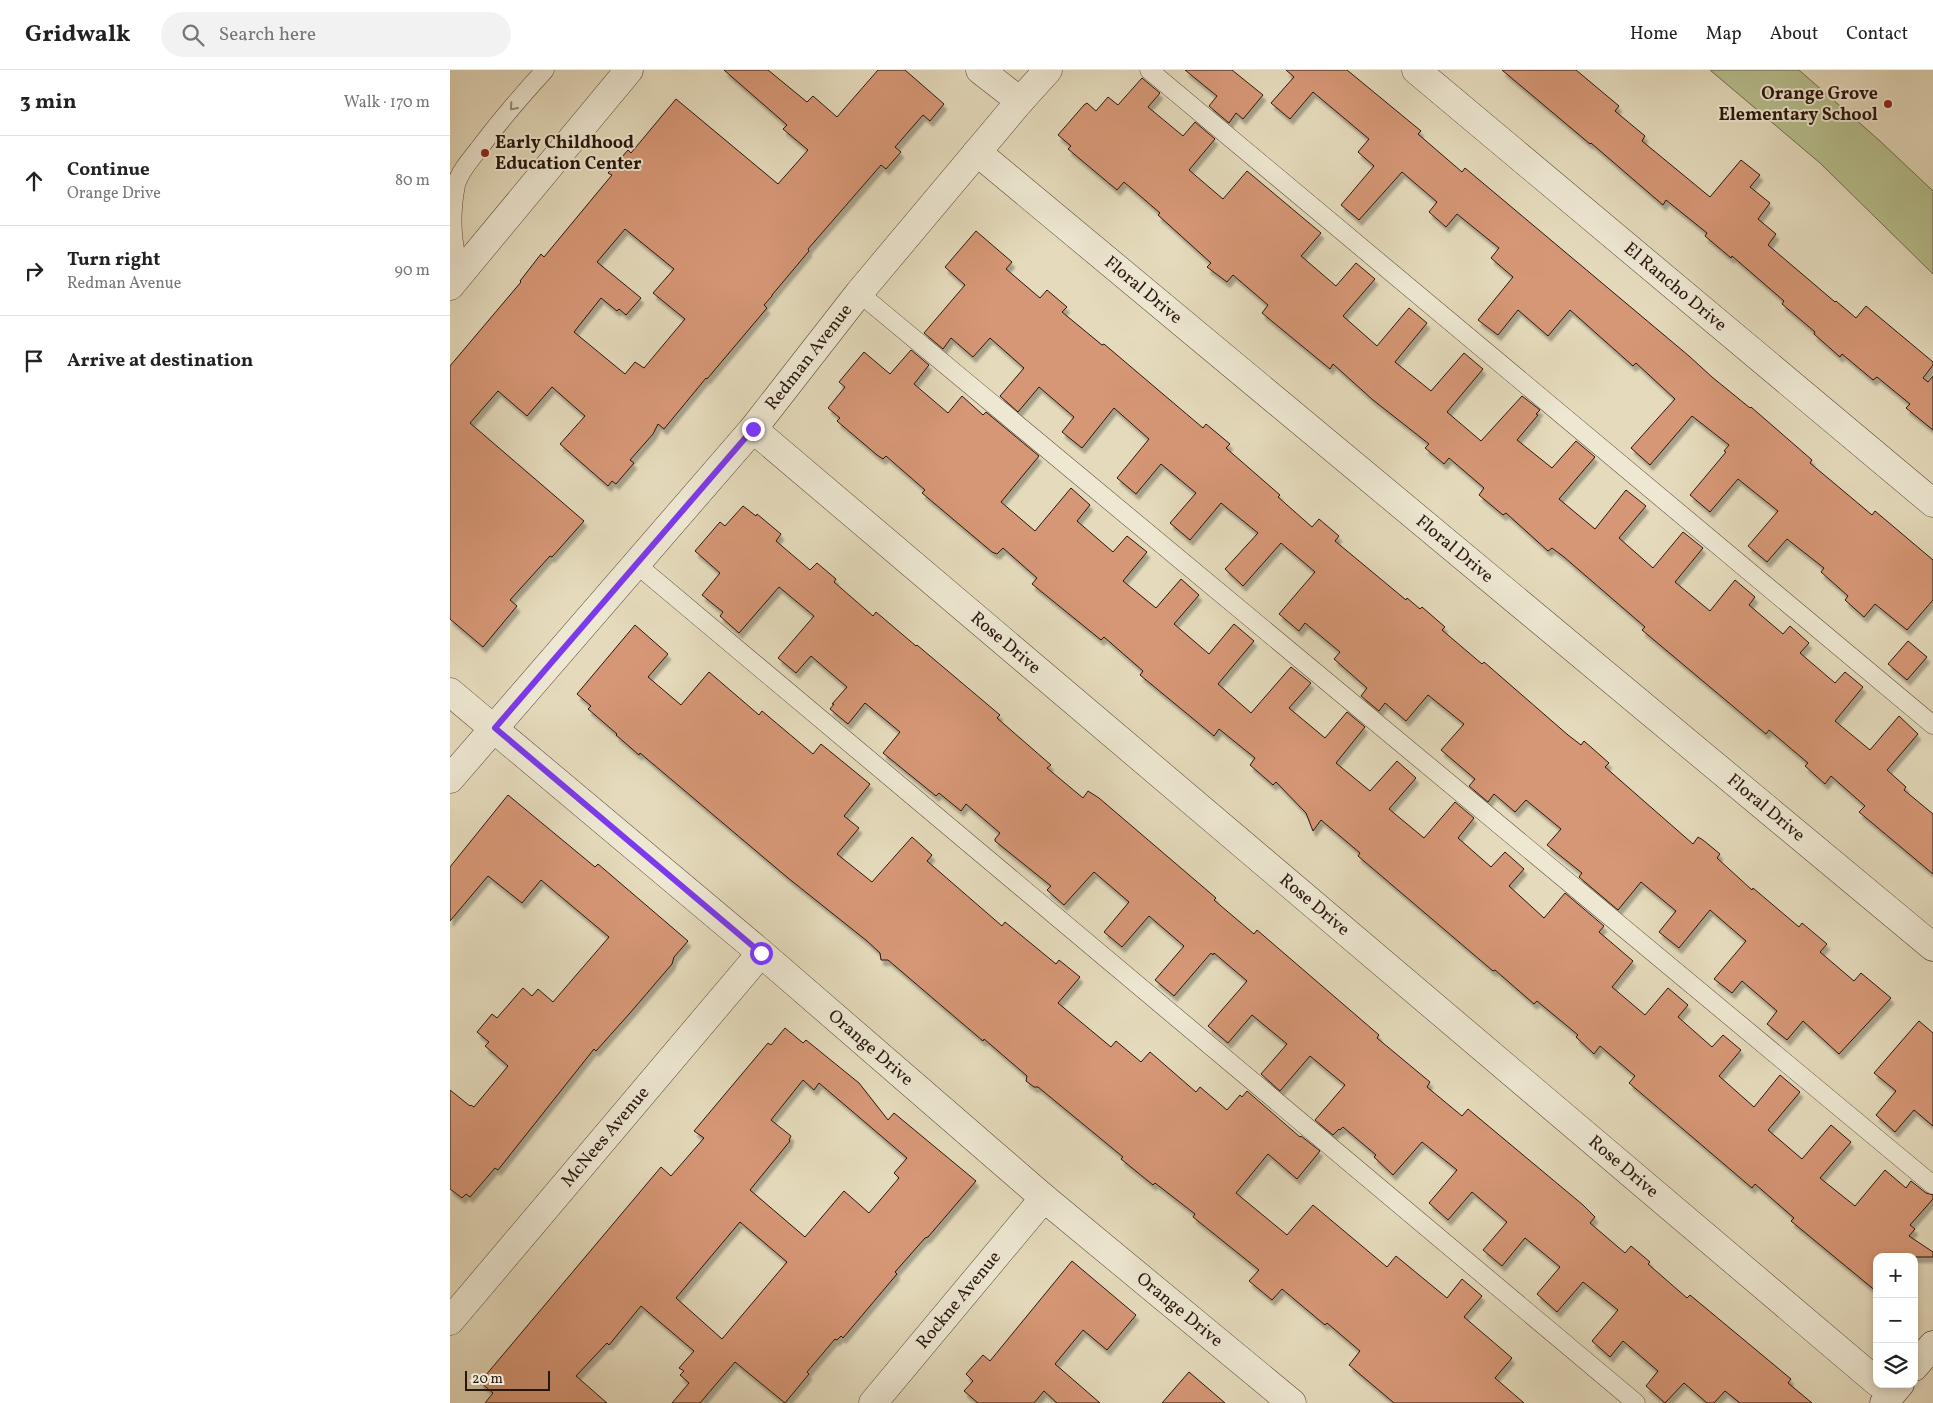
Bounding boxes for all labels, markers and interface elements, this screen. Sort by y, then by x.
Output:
search box [161,12,511,57]
text: Gridwalk [25,18,131,52]
icon: search [179,21,207,49]
text: Search here [219,22,316,48]
text: Home [1630,22,1678,47]
text: Map [1706,22,1742,47]
text: About [1770,22,1818,47]
text: Contact [1846,22,1908,47]
place label: Orange Grove Elementary School [1719,82,1878,128]
text: 3 min [20,88,76,117]
text: Walk · 170 m [344,92,430,114]
marker: Orange Grove Elementary School [1882,98,1894,110]
one-way arrow [510,101,519,110]
place label: Early Childhood Education Center [495,131,642,177]
marker: Early Childhood Education Center [479,147,491,159]
text: Continue [67,157,150,183]
icon: ahead [20,167,48,195]
text: 80 m [395,170,430,192]
text: Orange Drive [67,183,161,205]
street label: El Rancho Drive [1618,237,1732,337]
text: Turn right [67,247,160,273]
street label: Floral Drive [1099,250,1187,330]
icon: right [20,257,48,285]
text: 90 m [394,260,430,282]
text: Redman Avenue [67,273,181,295]
street label: Redman Avenue [760,299,858,416]
icon: arrive [20,347,48,375]
text: Arrive at destination [67,348,253,374]
route end [742,418,765,441]
street label: Floral Drive [1410,509,1499,589]
street label: Rose Drive [965,606,1046,680]
street label: Floral Drive [1722,768,1810,848]
street label: Rose Drive [1274,868,1355,942]
route start [750,942,773,965]
street label: Orange Drive [822,1004,919,1092]
street label: McNees Avenue [556,1081,655,1193]
street label: Rose Drive [1583,1130,1664,1204]
street label: Rockne Avenue [911,1246,1007,1354]
map controls [1873,1253,1918,1388]
button: + [1873,1253,1918,1298]
street label: Orange Drive [1131,1267,1228,1353]
button: − [1873,1298,1918,1343]
button: layers [1873,1343,1918,1388]
scale bar [465,1368,550,1391]
text: 20 m [472,1370,503,1389]

